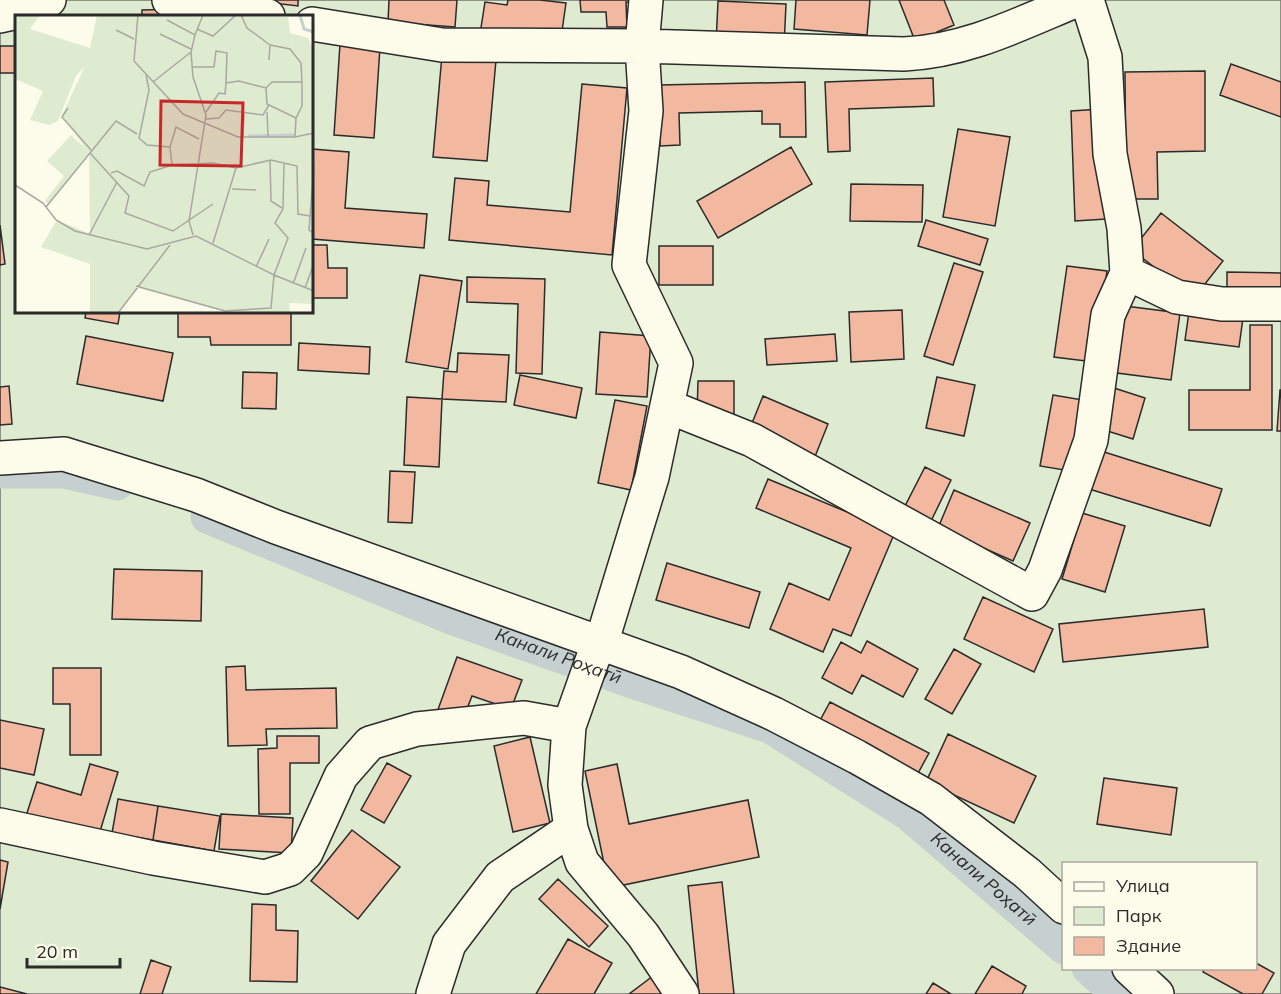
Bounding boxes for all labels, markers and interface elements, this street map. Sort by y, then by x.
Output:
inset map [15,15,314,314]
water label: Канали Роҳатӣ [492,623,625,688]
water label: Канали Роҳатӣ [926,827,1042,930]
legend [1062,862,1257,970]
text: Улица [1115,874,1170,897]
text: Парк [1116,904,1162,927]
scale bar [27,931,120,969]
text: Здание [1116,934,1181,957]
text: 20 m [36,940,78,963]

